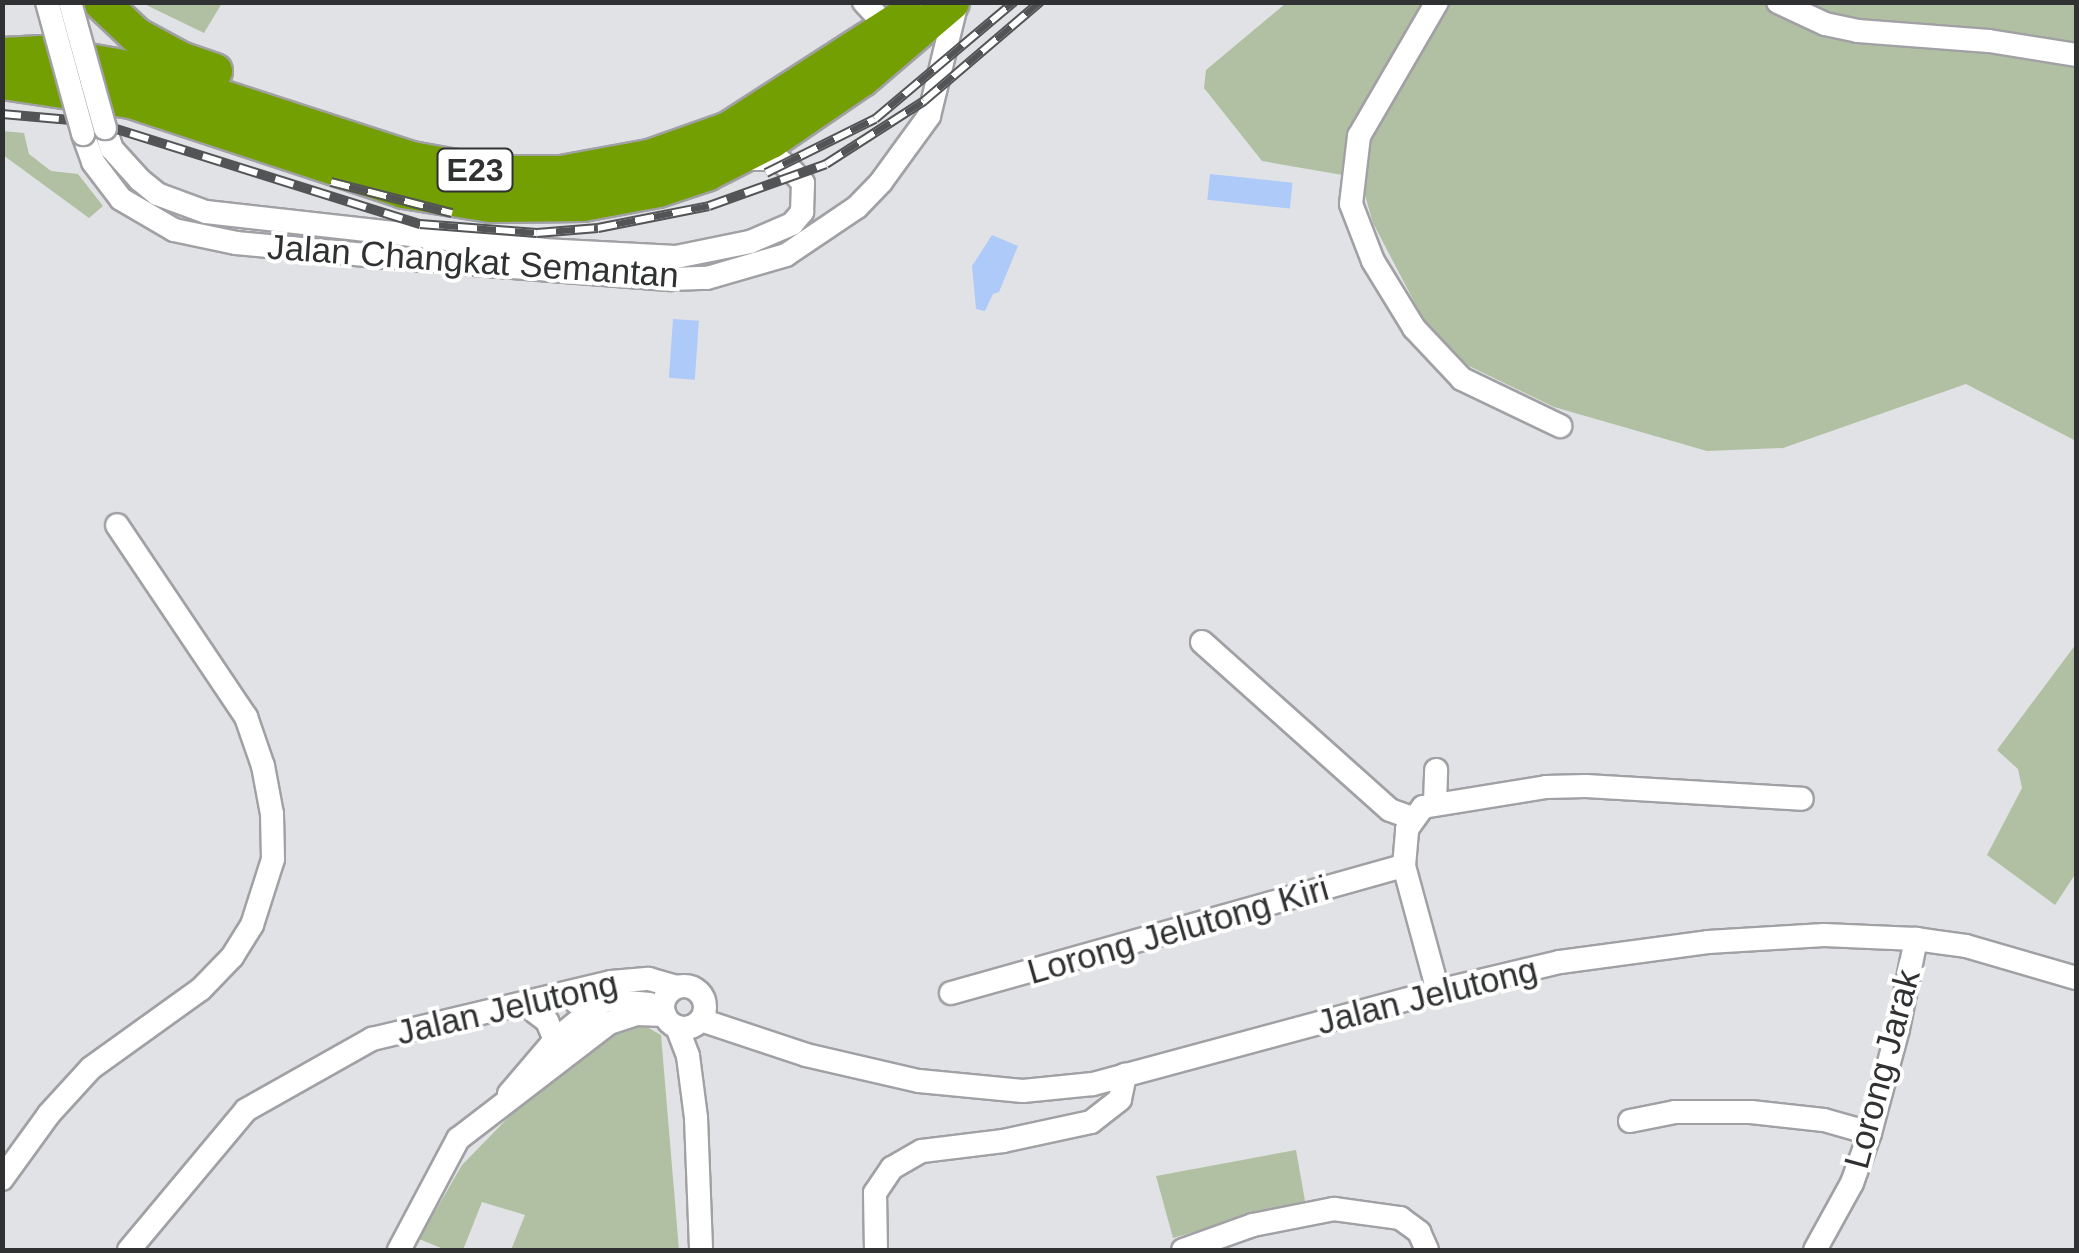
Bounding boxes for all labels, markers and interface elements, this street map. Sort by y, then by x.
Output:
road number: E23 [435,143,515,197]
street label: Jalan Changkat Semantan [266,226,680,296]
street label: Lorong Jelutong Kiri [1023,867,1333,993]
street label: Jalan Jelutong [1312,948,1542,1044]
street label: Jalan Jelutong [392,962,622,1054]
street label: Lorong Jarak [1835,965,1929,1173]

